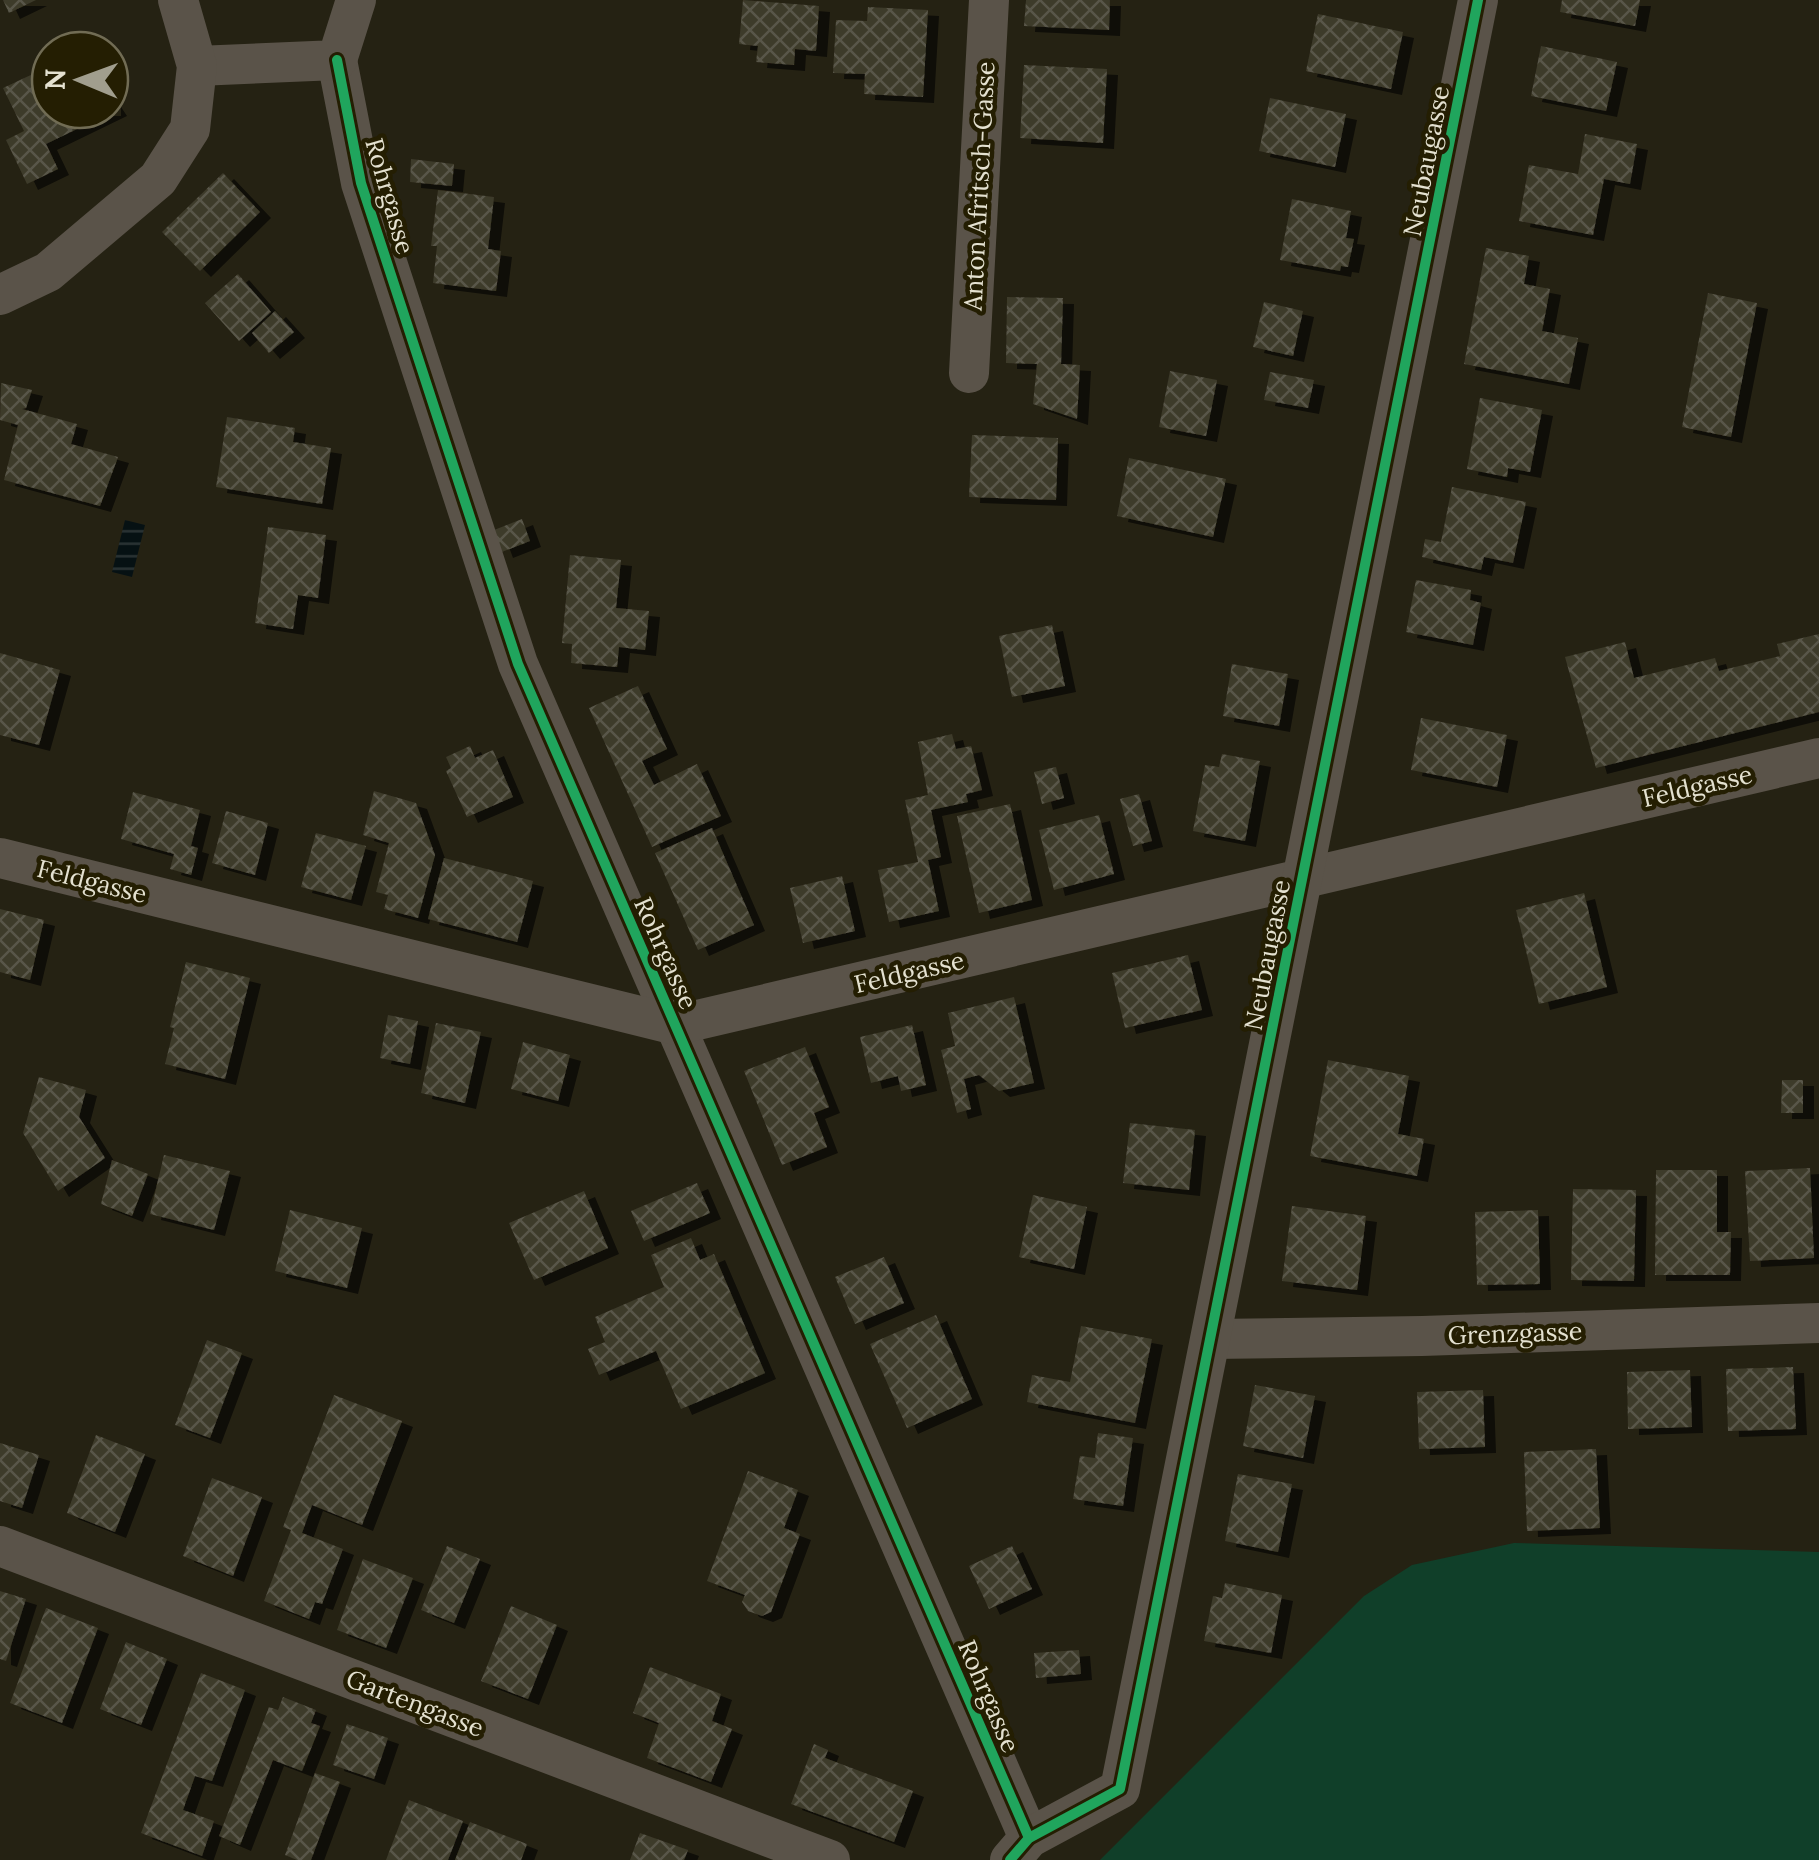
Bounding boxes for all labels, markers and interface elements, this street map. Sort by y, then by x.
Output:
north arrow [30,30,130,130]
street label: Anton Afritsch-Gasse [956,61,1002,312]
text: N [37,68,73,91]
street label: Neubaugasse [1396,83,1456,239]
street label: Rohrgasse [358,134,422,258]
street label: Feldgasse [1639,758,1755,814]
street label: Feldgasse [34,852,150,910]
street label: Neubaugasse [1237,877,1297,1033]
street label: Rohrgasse [627,892,705,1014]
street label: Feldgasse [851,944,967,1000]
street label: Grenzgasse [1447,1315,1583,1351]
street label: Rohrgasse [951,1635,1027,1757]
street label: Gartengasse [342,1662,488,1744]

